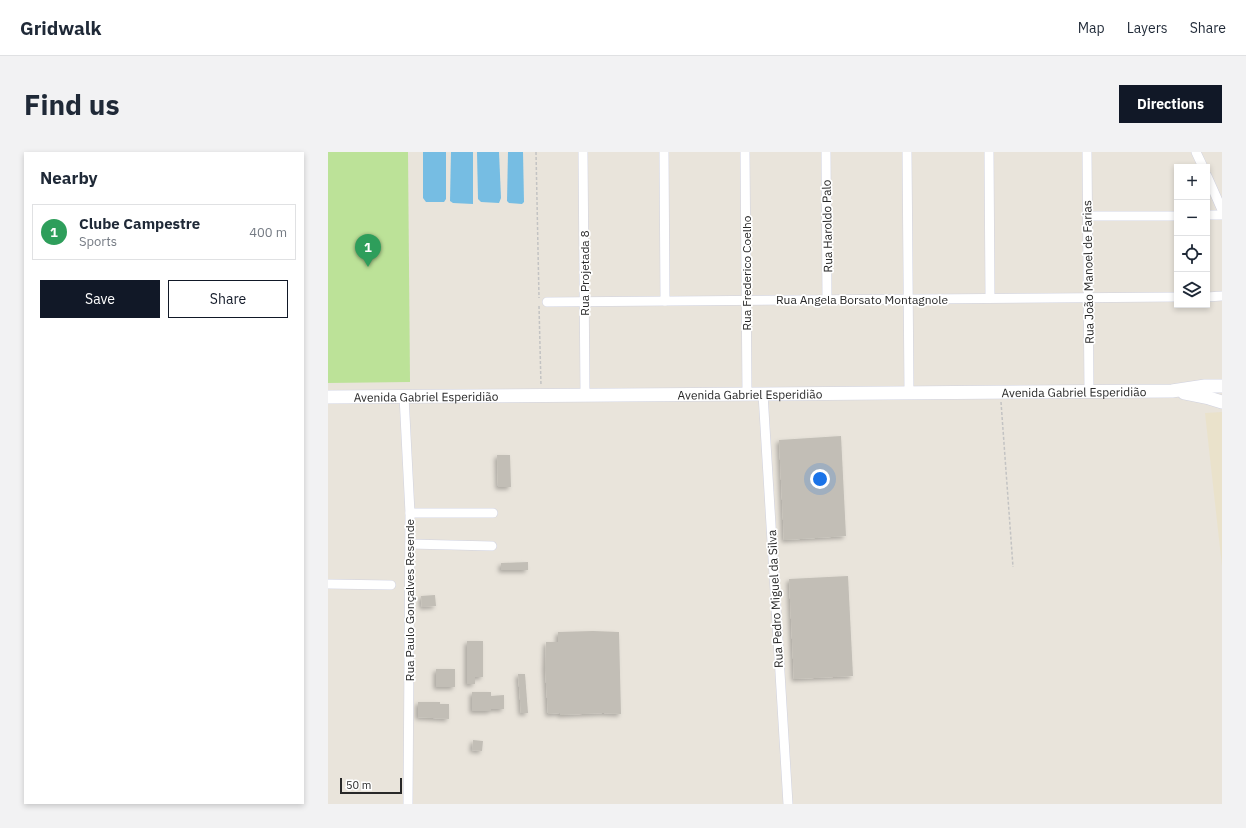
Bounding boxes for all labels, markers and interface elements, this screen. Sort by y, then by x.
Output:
text: Gridwalk [20,16,102,40]
text: Map [1078,19,1105,37]
text: Layers [1127,19,1168,37]
text: Share [1190,19,1226,37]
button: Directions [1119,85,1222,123]
text: Find us [24,86,120,123]
map controls [1174,164,1210,308]
button: + [1174,164,1210,200]
text: Nearby [40,167,98,189]
street label: Rua Haroldo Palo [819,179,835,273]
street label: Rua João Manoel de Farias [1079,200,1097,344]
button: − [1174,200,1210,236]
text: Clube Campestre [79,214,200,233]
street label: Rua Frederico Coelho [739,215,754,331]
text: 1 [50,224,58,241]
text: 400 m [249,224,287,241]
street label: Rua Projetada 8 [577,230,592,316]
text: Sports [79,233,117,250]
pin: 1 [355,234,381,267]
button: locate [1174,236,1210,272]
button: layers [1174,272,1210,308]
button: Save [40,280,160,318]
button: Share [168,280,288,318]
street label: Rua Angela Borsato Montagnole [776,292,948,307]
street label: Avenida Gabriel Esperidião [1002,384,1147,400]
street label: Avenida Gabriel Esperidião [678,386,823,402]
street label: Avenida Gabriel Esperidião [354,388,499,404]
your location [810,469,830,489]
street label: Rua Paulo Gonçalves Resende [402,518,417,681]
street label: Rua Pedro Miguel da Silva [764,529,786,668]
scale bar [340,776,402,795]
text: 50 m [346,778,371,792]

